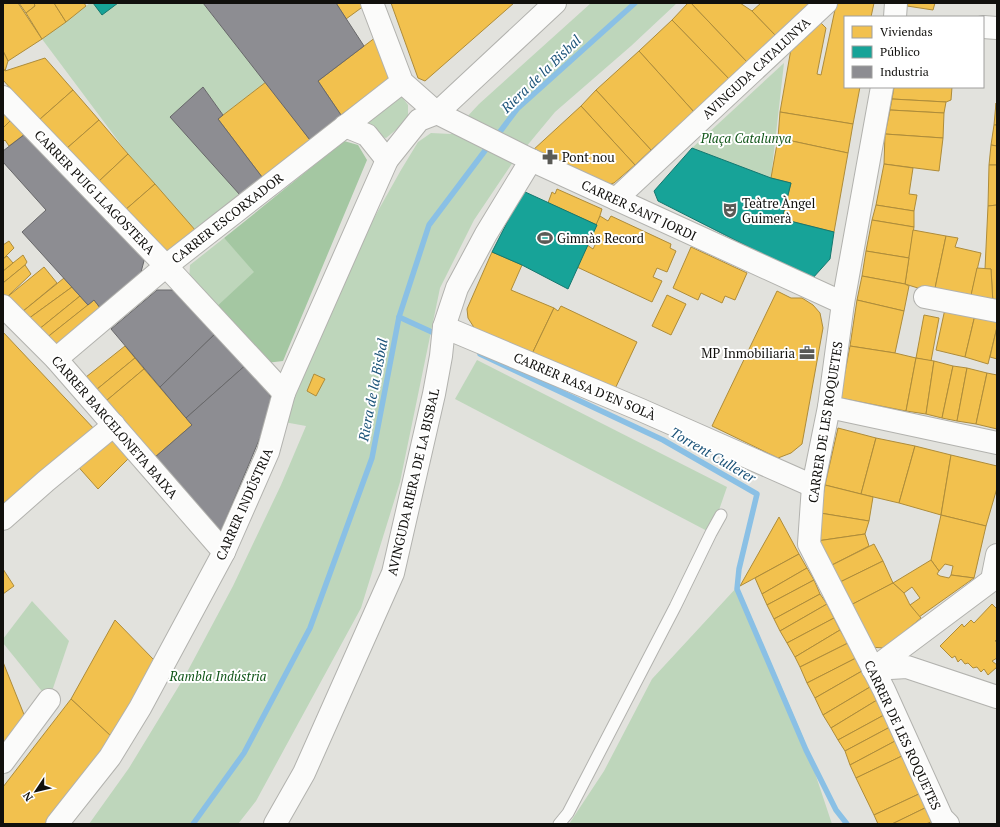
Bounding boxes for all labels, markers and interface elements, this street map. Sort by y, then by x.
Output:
street label: AVINGUDA CATALUNYA [698,13,814,123]
legend [844,16,984,88]
text: Viviendas [880,24,933,39]
water label: Riera de la Bisbal [496,31,585,117]
text: Público [880,44,920,59]
text: Industria [880,64,929,79]
street label: CARRER PUIG LLAGOSTERA [31,126,159,258]
park label: Plaça Catalunya [700,129,791,147]
pharmacy icon: Pont nou [541,148,559,166]
place label: Pont nou [562,148,615,166]
street label: CARRER ESCORXADOR [167,168,287,267]
street label: CARRER SANT JORDI [578,175,700,245]
place label: Teàtre Àngel Guimerà [742,194,816,227]
theatre icon: Teàtre Àngel Guimerà [721,201,739,219]
sports icon: Gimnàs Record [536,229,554,247]
place label: Gimnàs Record [557,229,644,247]
water label: Riera de la Bisbal [353,337,392,444]
street label: CARRER DE LES ROQUETES [803,340,847,504]
place label: MP Inmobiliaria [701,344,795,362]
office icon: MP Inmobiliaria [798,344,816,362]
street label: CARRER RASA D'EN SOLÀ [511,348,659,424]
street label: CARRER BARCELONETA BAIXA [48,352,182,503]
street label: AVINGUDA RIERA DE LA BISBAL [383,387,443,577]
water label: Torrent Cullerer [667,422,760,487]
street label: CARRER INDÚSTRIA [211,445,277,563]
street label: CARRER DE LES ROQUETES [860,657,946,813]
park label: Rambla Indústria [169,667,266,685]
north arrow [16,771,56,811]
text: N [19,789,36,804]

